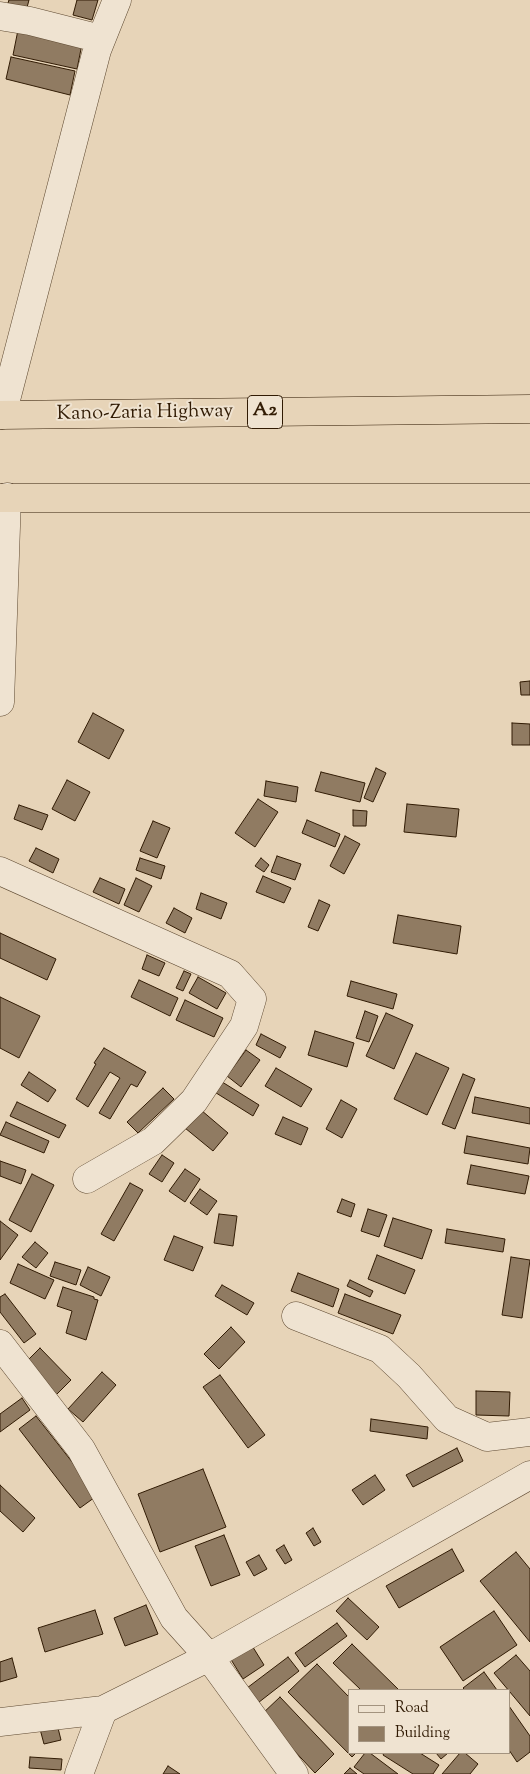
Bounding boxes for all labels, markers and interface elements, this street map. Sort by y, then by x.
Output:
road number: A2 [248,396,282,428]
street label: Kano-Zaria Highway [57,400,233,428]
legend [348,1689,510,1754]
text: Road [395,1698,429,1719]
text: Building [395,1723,450,1744]

